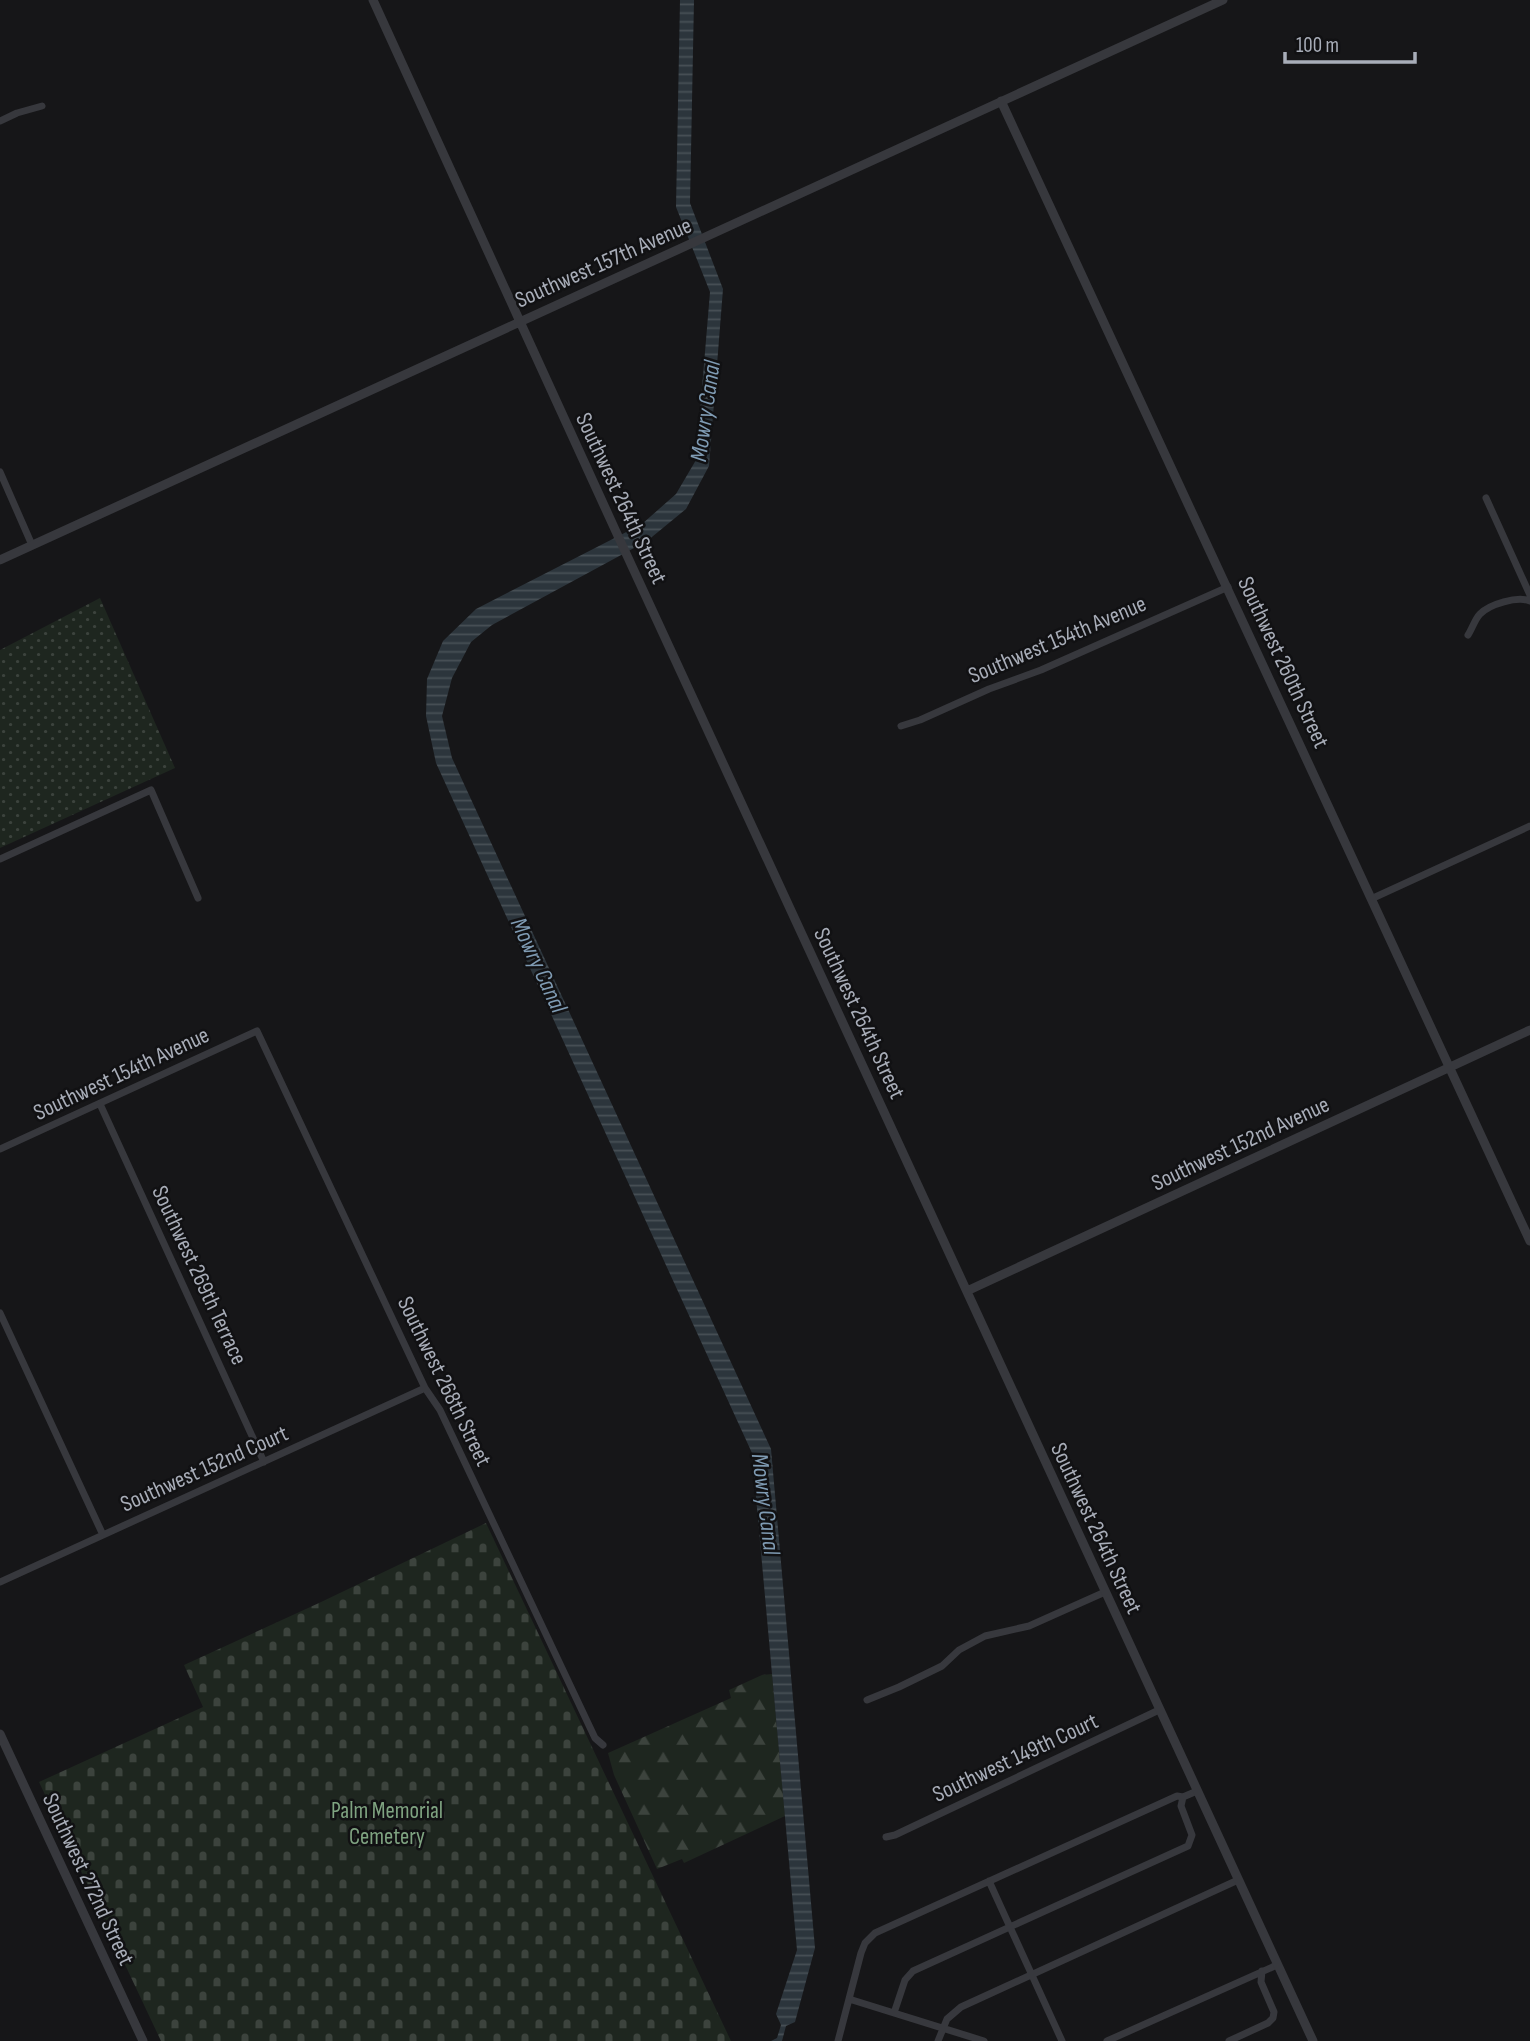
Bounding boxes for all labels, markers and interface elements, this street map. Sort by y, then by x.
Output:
scale bar [1285,21,1414,65]
text: 100 m [1296,33,1339,58]
street label: Southwest 157th Avenue [511,211,696,314]
water label: Mowry Canal [684,358,727,463]
street label: Southwest 264th Street [569,408,673,588]
street label: Southwest 260th Street [1231,572,1335,752]
street label: Southwest 154th Avenue [964,590,1151,690]
water label: Mowry Canal [504,913,573,1018]
street label: Southwest 264th Street [807,923,911,1103]
street label: Southwest 154th Avenue [29,1021,214,1127]
street label: Southwest 152nd Avenue [1147,1090,1334,1197]
street label: Southwest 269th Terrace [145,1181,253,1369]
street label: Southwest 268th Street [391,1292,497,1471]
street label: Southwest 152nd Court [116,1419,293,1518]
street label: Southwest 264th Street [1044,1438,1148,1618]
water label: Mowry Canal [745,1452,786,1557]
street label: Southwest 149th Court [928,1707,1103,1809]
street label: Southwest 272nd Street [36,1789,140,1970]
park label: Palm Memorial Cemetery [331,1797,443,1851]

